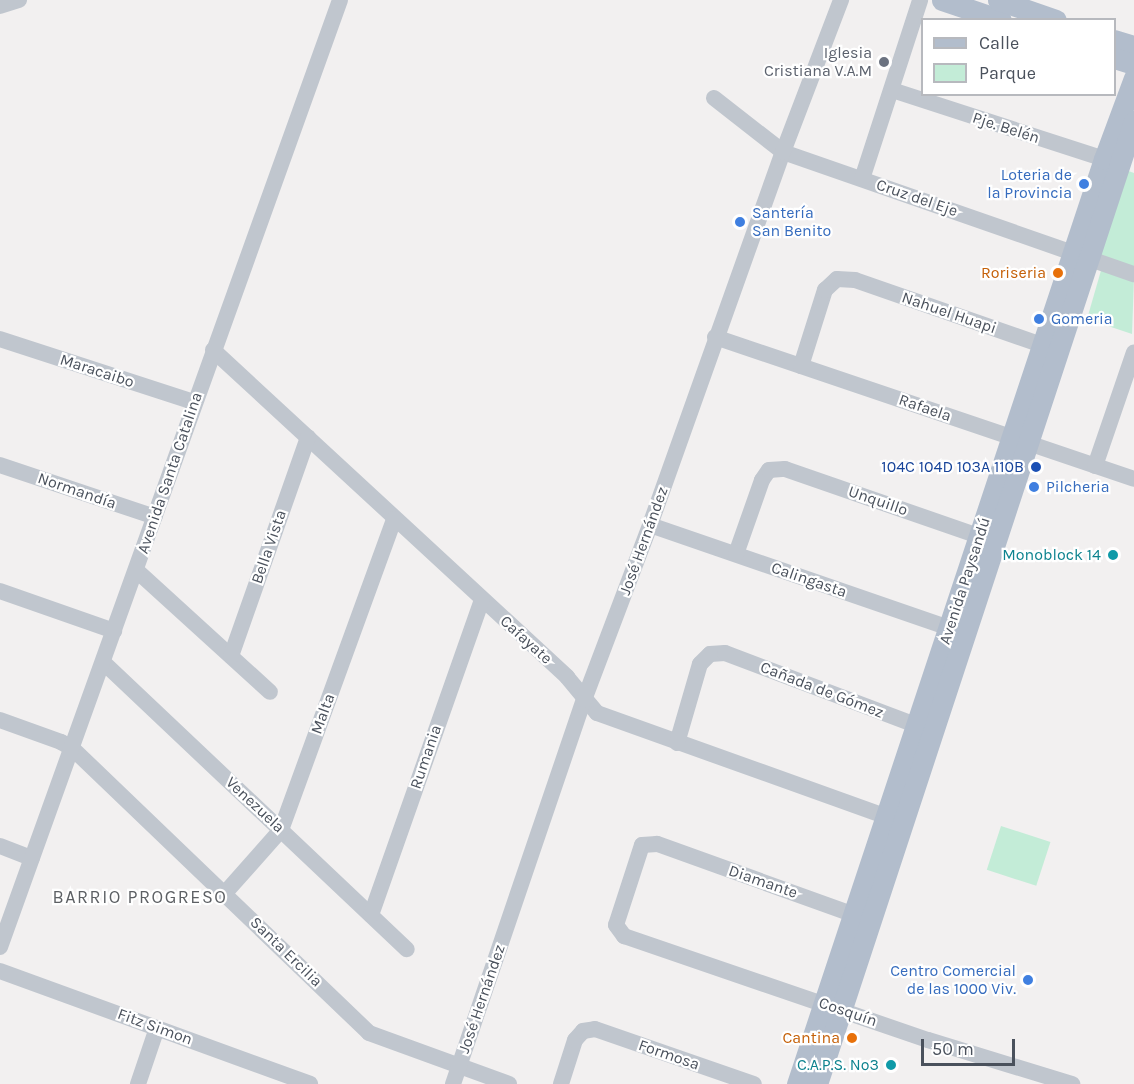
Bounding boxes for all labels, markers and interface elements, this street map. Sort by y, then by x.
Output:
legend [921,18,1116,96]
text: Calle [979,32,1019,54]
place label: Iglesia Cristiana V.A.M [764,43,872,81]
marker: Iglesia Cristiana V.A.M [877,55,891,69]
text: Parque [979,62,1036,84]
street label: Pje. Belén [970,108,1042,148]
place label: Loteria de la Provincia [987,165,1072,203]
street label: Cruz del Eje [874,175,960,221]
marker: Loteria de la Provincia [1077,177,1091,191]
place label: Santería San Benito [752,203,831,241]
marker: Santería San Benito [733,215,747,229]
place label: Roriseria [981,263,1046,283]
marker: Roriseria [1051,266,1065,280]
street label: Nahuel Huapi [899,288,999,338]
place label: Gomeria [1051,309,1113,329]
marker: Gomeria [1032,312,1046,326]
street label: Maracaibo [57,350,137,392]
street label: Avenida Santa Catalina [133,390,207,556]
street label: Rafaela [896,390,954,426]
place label: 104C 104D 103A 110B [881,457,1024,477]
marker: 104C 104D 103A 110B [1029,460,1043,474]
street label: Normandía [35,469,119,513]
place label: Pilcheria [1046,477,1110,497]
marker: Pilcheria [1027,480,1041,494]
street label: Unquillo [846,482,910,520]
street label: José Hernández [616,484,672,598]
street label: Bella Vista [247,508,291,586]
street label: Avenida Paysandú [935,515,995,647]
place label: Monoblock 14 [1002,545,1101,565]
marker: Monoblock 14 [1106,548,1120,562]
street label: Calingasta [769,558,849,602]
street label: Cafayate [496,612,556,668]
street label: Cañada de Gómez [758,658,886,722]
street label: Malta [307,691,339,737]
street label: Rumania [406,722,446,792]
street label: Venezuela [222,773,288,837]
street label: Diamante [726,861,800,903]
district label: BARRIO PROGRESO [53,886,227,908]
street label: Santa Ercilia [246,913,326,991]
street label: José Hernández [454,942,510,1056]
place label: Centro Comercial de las 1000 Viv. [890,961,1016,999]
marker: Centro Comercial de las 1000 Viv. [1021,973,1035,987]
street label: Cosquín [816,993,880,1031]
street label: Fitz Simon [115,1005,195,1049]
scale bar [924,1027,1018,1065]
place label: Cantina [782,1028,840,1048]
marker: Cantina [845,1031,859,1045]
street label: Formosa [636,1036,702,1074]
text: 50 m [932,1038,974,1060]
place label: C.A.P.S. Nº3 [797,1055,879,1075]
marker: C.A.P.S. Nº3 [884,1058,898,1072]

